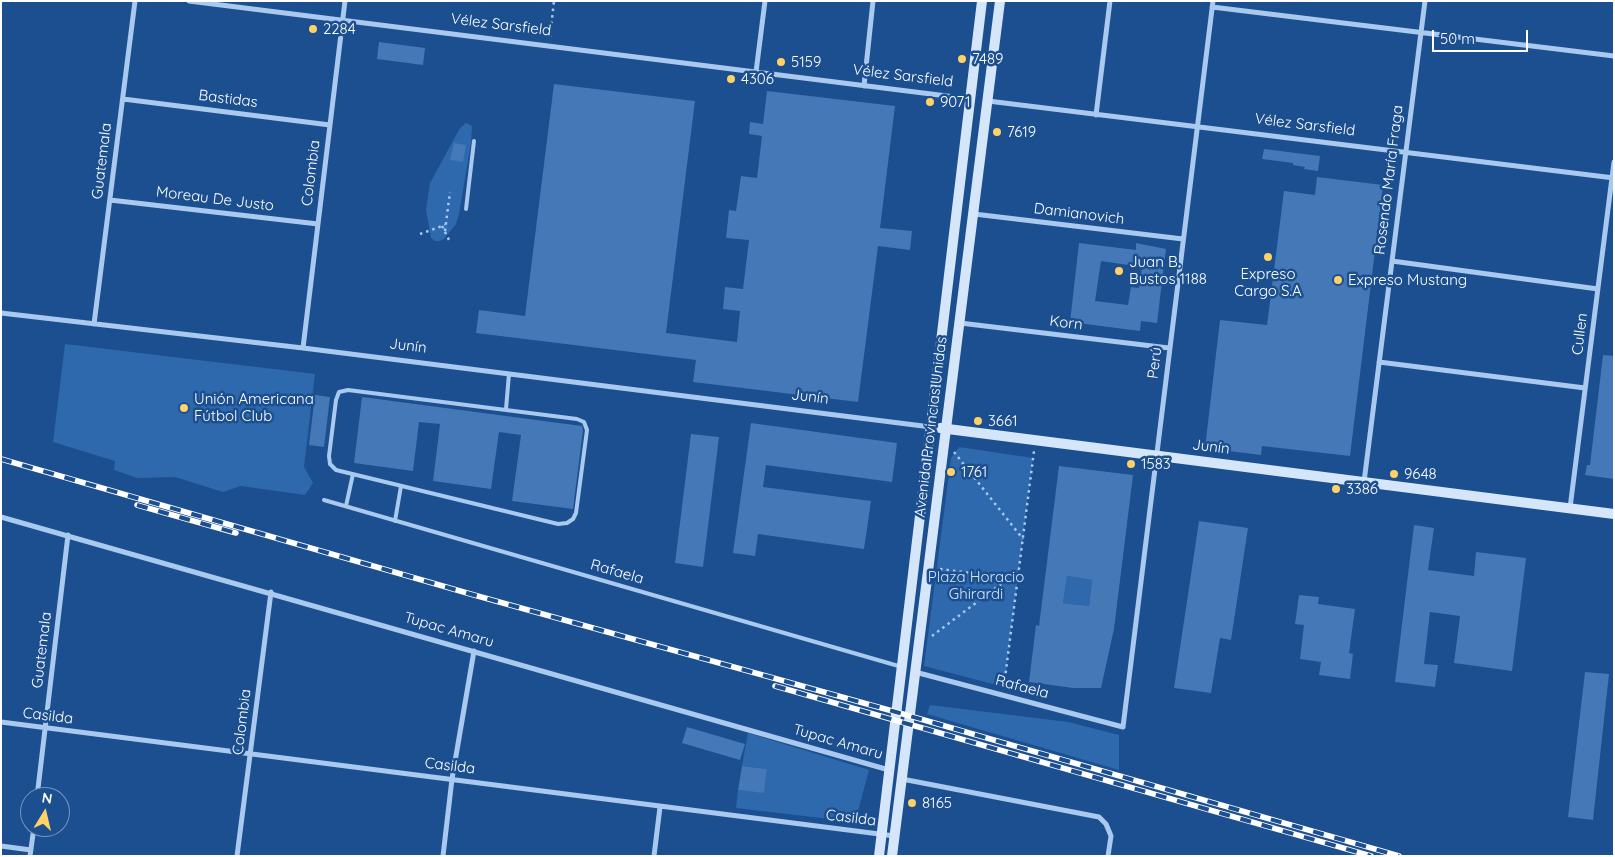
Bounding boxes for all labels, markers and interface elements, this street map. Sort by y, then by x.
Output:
street label: Vélez Sarsfield [450,10,552,40]
place label: 2284 [323,20,356,38]
scale bar [1435,20,1531,52]
marker: 2284 [307,23,319,35]
text: 50 m [1440,29,1475,48]
place label: 7489 [972,50,1003,68]
place label: 5159 [791,53,821,71]
marker: 7489 [956,53,968,65]
marker: 5159 [775,56,787,68]
street label: Vélez Sarsfield [852,61,954,91]
place label: 4306 [741,70,774,88]
marker: 4306 [725,73,737,85]
street label: Bastidas [197,86,259,112]
place label: 9071 [940,93,970,111]
marker: 9071 [924,96,936,108]
street label: Rosendo María Fraga [1371,104,1407,256]
street label: Vélez Sarsfield [1254,110,1356,140]
street label: Guatemala [88,122,116,200]
place label: 7619 [1007,123,1036,141]
marker: 7619 [991,126,1003,138]
street label: Colombia [298,139,324,207]
street label: Moreau De Justo [155,183,275,215]
street label: Damianovich [1033,200,1125,228]
marker: Expreso Cargo S.A [1262,251,1274,263]
place label: Juan B. Bustos 1188 [1129,253,1207,288]
marker: Juan B. Bustos 1188 [1113,265,1125,277]
place label: Expreso Cargo S.A [1234,265,1302,300]
place label: Expreso Mustang [1348,271,1467,289]
marker: Expreso Mustang [1332,274,1344,286]
street label: Korn [1048,312,1084,334]
street label: Cullen [1568,312,1592,356]
street label: Junín [388,335,428,357]
street label: Avenida Provincias Unidas [911,336,951,518]
street label: Perú [1144,346,1166,380]
street label: Junín [790,386,830,408]
place label: Unión Americana Fútbol Club [194,390,314,425]
marker: Unión Americana Fútbol Club [178,402,190,414]
place label: 3661 [988,412,1017,430]
marker: 3661 [972,415,984,427]
street label: Junín [1191,436,1231,458]
place label: 1583 [1141,455,1171,473]
marker: 1583 [1125,458,1137,470]
place label: 1761 [961,463,987,481]
place label: 9648 [1404,465,1437,483]
marker: 1761 [945,466,957,478]
marker: 9648 [1388,468,1400,480]
place label: 3386 [1346,480,1378,498]
marker: 3386 [1330,483,1342,495]
street label: Rafaela [588,556,646,588]
park label: Plaza Horacio Ghirardi [928,568,1024,603]
street label: Tupac Amaru [402,609,496,651]
street label: Guatemala [28,611,56,689]
street label: Rafaela [993,671,1051,703]
street label: Colombia [229,688,255,756]
street label: Casilda [22,704,74,728]
street label: Tupac Amaru [791,721,885,763]
street label: Casilda [424,754,476,778]
north arrow [20,787,70,837]
text: N [41,788,54,808]
place label: 8165 [922,794,952,812]
marker: 8165 [906,797,918,809]
street label: Casilda [825,806,877,830]

